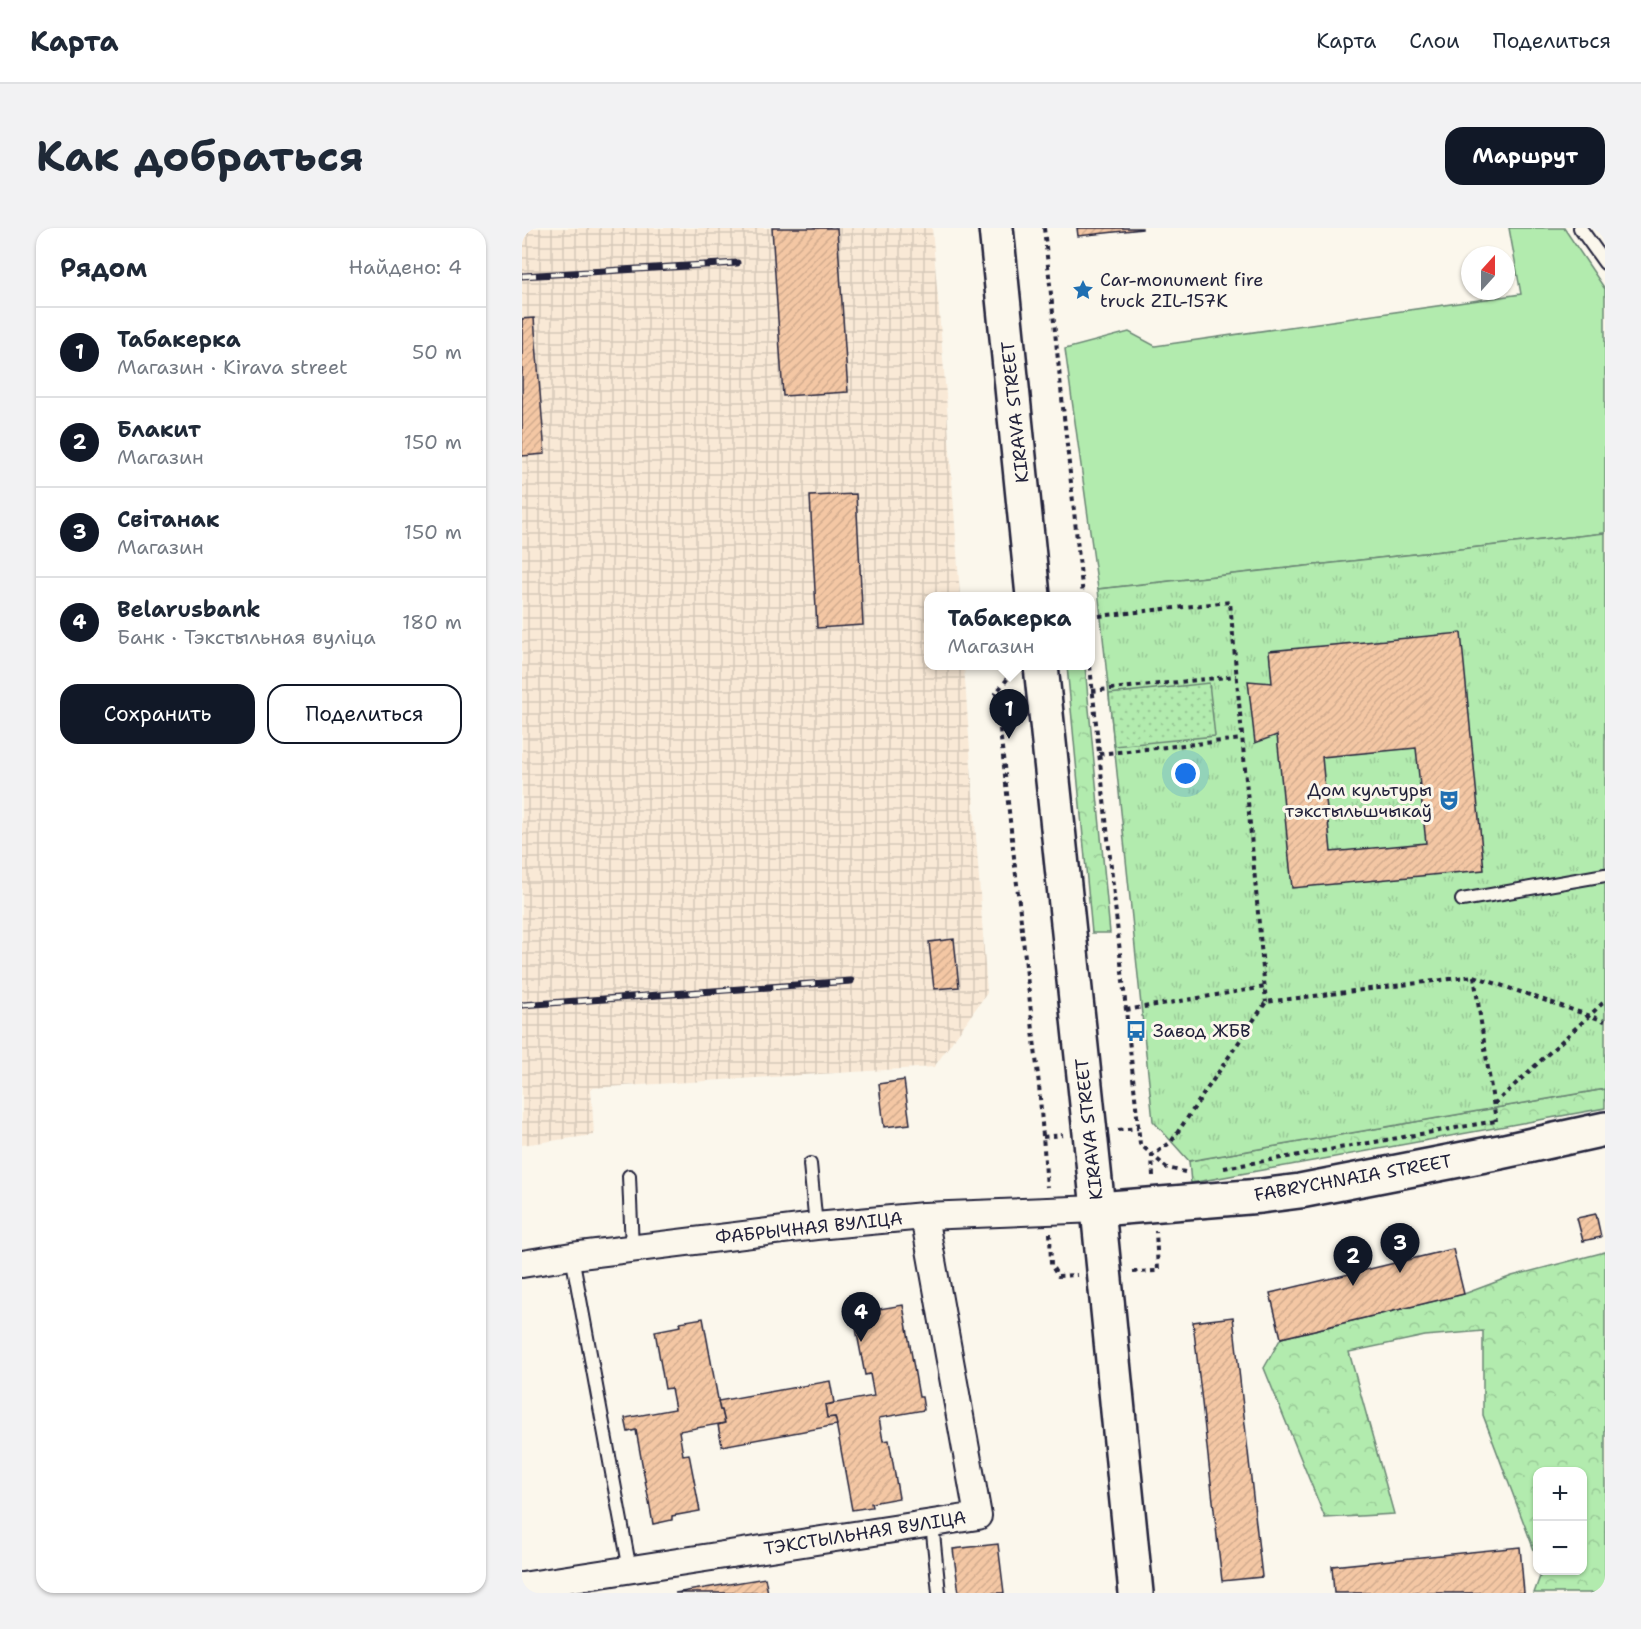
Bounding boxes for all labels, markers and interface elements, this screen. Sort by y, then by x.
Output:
text: Карта [30,22,119,60]
text: Карта [1316,27,1376,55]
text: Слои [1409,27,1460,55]
text: Поделиться [1493,27,1611,55]
button: Маршрут [1445,127,1605,185]
text: Как добраться [36,128,364,184]
north arrow [1461,246,1515,300]
text: Рядом [60,250,147,285]
text: Найдено: 4 [349,254,462,280]
place label: Car-monument fire truck ZIL-157K [1100,268,1263,313]
place icon: Car-monument fire truck ZIL-157K [1071,278,1095,302]
text: Табакерка [117,325,241,354]
text: 1 [75,339,84,365]
text: 50 m [412,339,462,365]
street label: KIRAVA STREET [996,340,1034,484]
text: Магазин · Kirava street [117,354,348,380]
text: Блакит [117,415,201,444]
text: 2 [73,429,87,455]
text: 150 m [404,429,462,455]
text: Магазин [117,444,204,470]
text: Світанак [117,505,220,534]
text: 3 [73,519,87,545]
text: 150 m [404,519,462,545]
text: Магазин [117,534,204,560]
popup [924,592,1095,670]
text: Belarusbank [117,595,261,624]
text: Табакерка [948,604,1071,633]
text: 4 [73,609,87,635]
text: 180 m [402,609,462,635]
text: Банк · Тэкстыльная вуліца [117,624,376,650]
text: Магазин [948,633,1034,659]
button: Сохранить [60,684,255,744]
button: Поделиться [267,684,462,744]
pin: 1 [990,690,1028,739]
your location [1171,759,1200,788]
place label: Дом культуры тэкстыльшчыкаў [1285,778,1432,823]
theatre icon: Дом культуры тэкстыльшчыкаў [1437,788,1461,812]
bus stop icon: Завод ЖБВ [1124,1019,1148,1043]
place label: Завод ЖБВ [1153,1019,1251,1043]
street label: KIRAVA STREET [1070,1057,1108,1201]
street label: FABRYCHNAIA STREET [1252,1149,1454,1207]
street label: ФАБРЫЧНАЯ ВУЛІЦА [714,1206,904,1250]
pin: 3 [1380,1224,1420,1273]
pin: 2 [1334,1236,1372,1286]
pin: 4 [842,1292,880,1342]
map controls [1533,1467,1587,1575]
button: + [1533,1467,1587,1521]
street label: ТЭКСТЫЛЬНАЯ ВУЛІЦА [762,1505,968,1561]
button: − [1533,1521,1587,1575]

